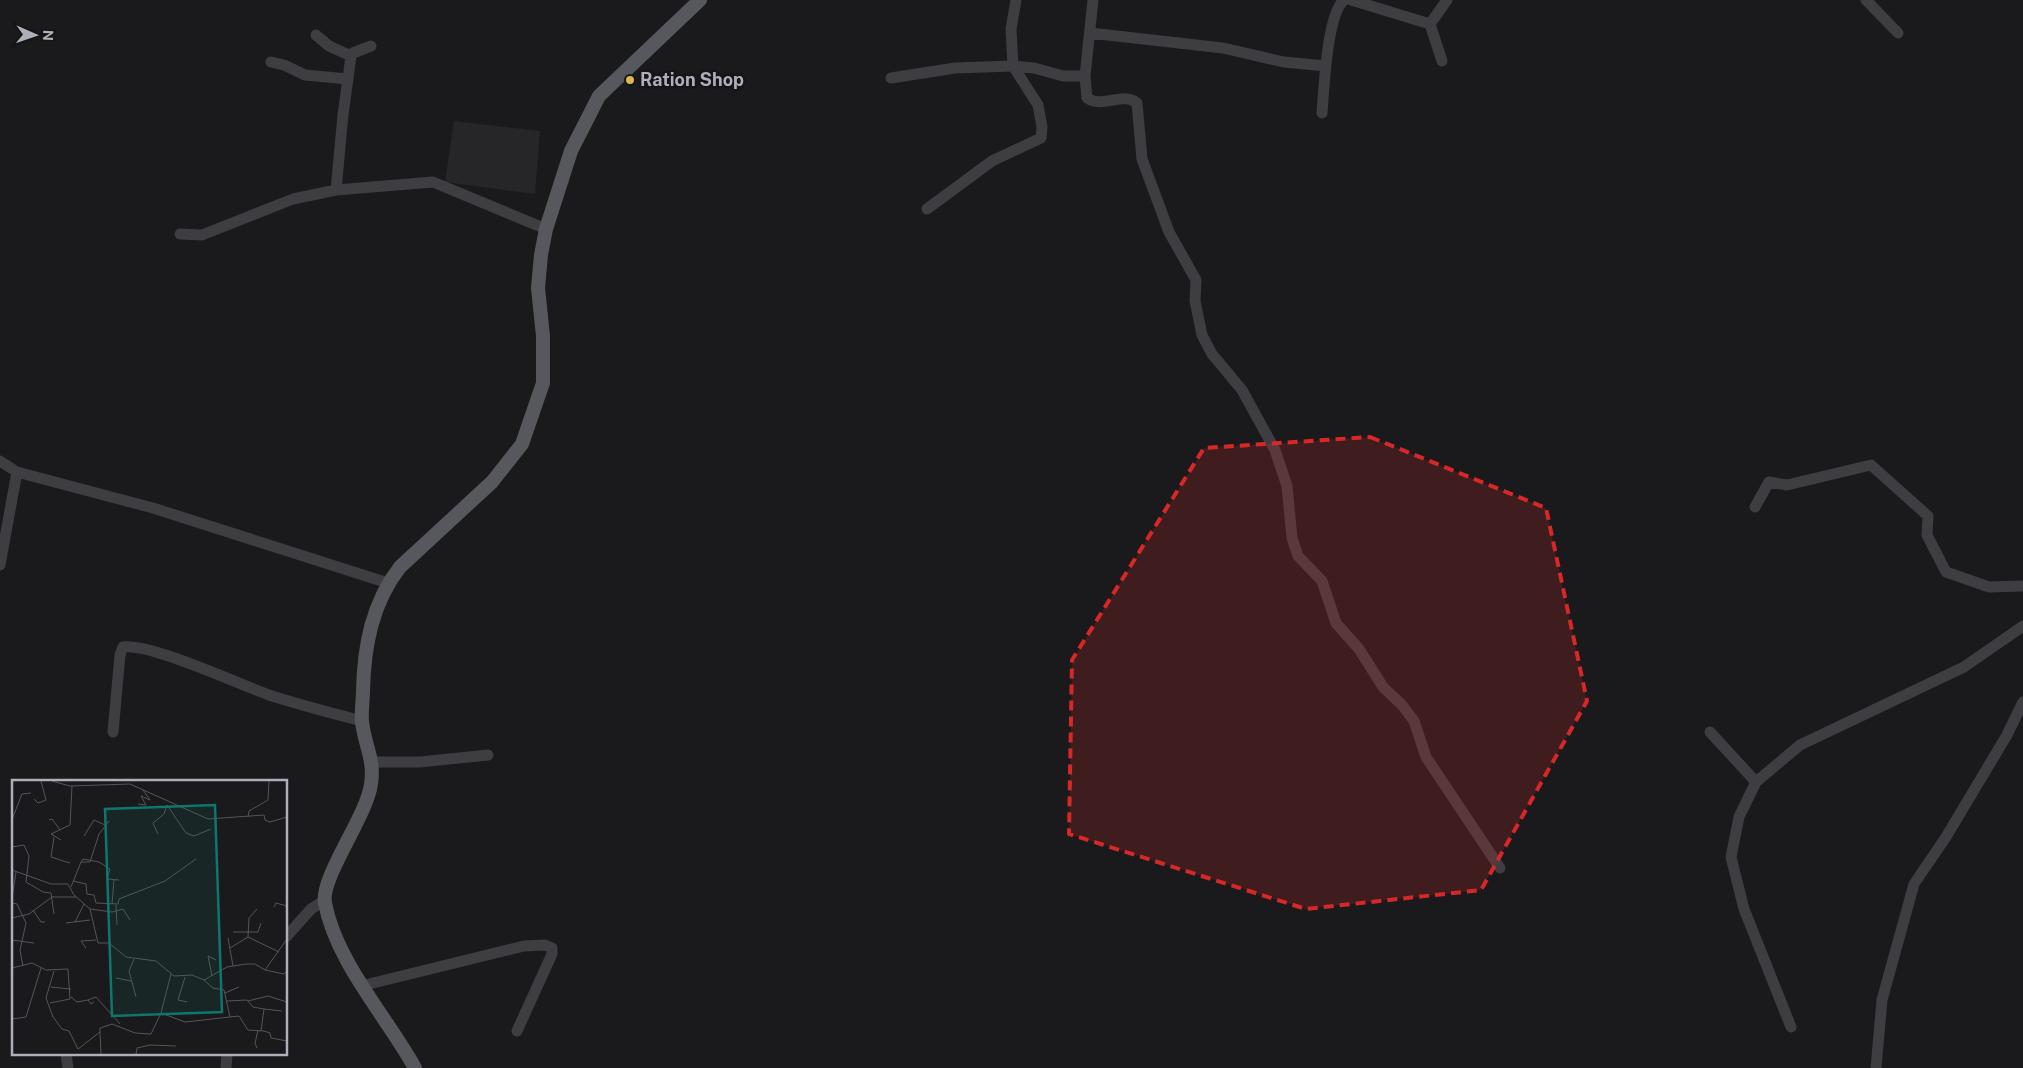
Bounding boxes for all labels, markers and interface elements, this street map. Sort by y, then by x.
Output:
north arrow [10,10,60,60]
text: N [40,30,56,41]
place label: Ration Shop [640,69,744,90]
marker: Ration Shop [624,74,636,86]
inset map [12,780,288,1056]

